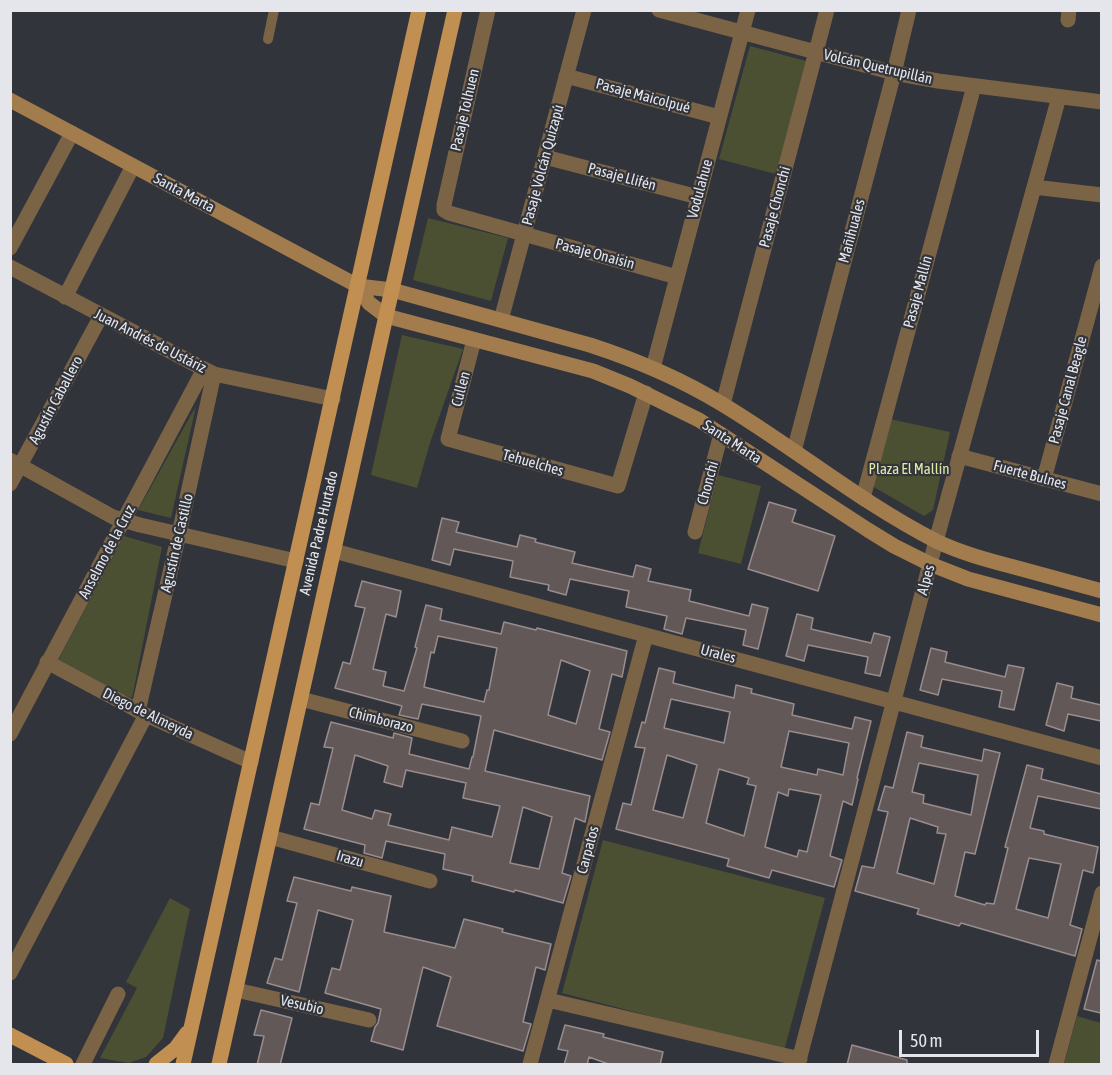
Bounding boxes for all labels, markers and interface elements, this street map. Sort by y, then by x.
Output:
street label: Volcán Quetrupillán [822,46,934,88]
street label: Pasaje Tolhuen [447,67,483,153]
street label: Pasaje Maicolpué [594,75,692,117]
street label: Pasaje Volcán Quizapú [518,103,568,227]
street label: Vodulahue [683,157,717,221]
street label: Pasaje Llifén [586,159,658,195]
street label: Pasaje Chonchi [756,164,794,250]
street label: Santa Marta [150,169,218,217]
street label: Mañihuales [835,197,869,265]
street label: Pasaje Onaisin [554,235,636,273]
street label: Pasaje Mallín [900,254,936,330]
street label: Juan Andrés de Ustáriz [91,305,209,377]
street label: Pasaje Canal Beagle [1045,334,1091,446]
street label: Agustín Caballero [25,353,87,447]
street label: Cullen [448,369,474,409]
street label: Santa Marta [699,416,765,468]
street label: Tehuelches [500,446,566,480]
street label: Fuerte Bulnes [991,457,1069,493]
street label: Chonchi [694,459,722,507]
park label: Plaza El Mallín [869,460,949,478]
street label: Avenida Padre Hurtado [296,469,342,597]
street label: Agustín de Castillo [157,492,197,594]
street label: Anselmo de la Cruz [75,502,139,602]
street label: Alpes [913,563,939,597]
street label: Urales [698,641,738,667]
street label: Diego de Almeyda [100,684,196,744]
street label: Chimborazo [347,703,415,737]
street label: Carpatos [573,824,603,876]
street label: Irazu [334,847,366,871]
street label: Vesubio [279,991,325,1019]
scale bar [902,1018,1042,1056]
text: 50 m [910,1030,942,1051]

